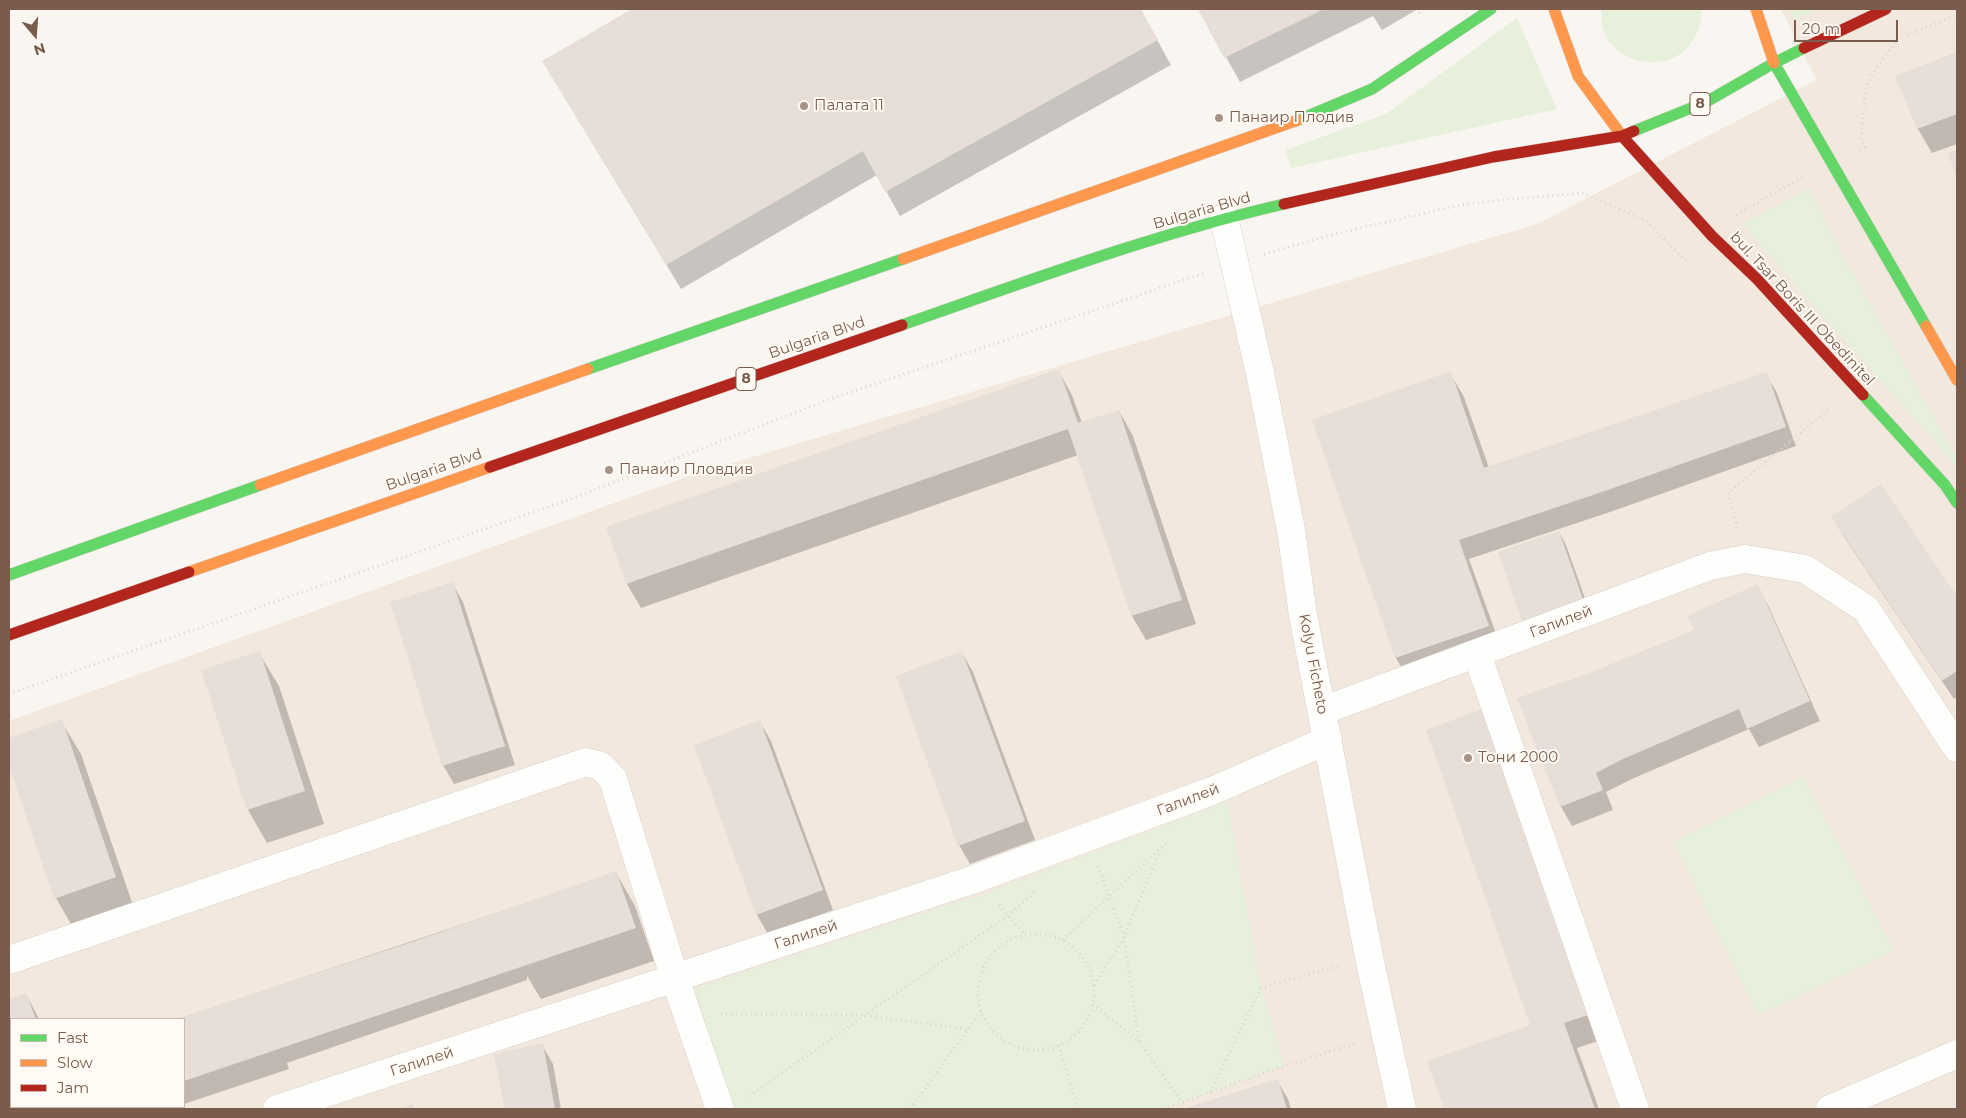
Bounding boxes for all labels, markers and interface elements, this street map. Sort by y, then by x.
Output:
north arrow [10,10,60,60]
scale bar [1796,10,1900,42]
text: 20 m [1802,19,1840,38]
text: N [31,39,48,60]
road number: 8 [1690,92,1710,116]
place label: Палата 11 [814,97,884,115]
marker: Палата 11 [798,100,810,112]
place label: Панаир Плодив [1229,109,1354,127]
marker: Панаир Плодив [1213,112,1225,124]
street label: Bulgaria Blvd [1151,188,1253,234]
street label: bul. Tsar Boris III Obedinitel [1726,228,1878,390]
street label: Bulgaria Blvd [766,313,868,363]
road number: 8 [736,368,756,390]
street label: Bulgaria Blvd [383,445,485,495]
place label: Панаир Пловдив [619,461,753,479]
marker: Панаир Пловдив [603,464,615,476]
street label: Галилей [1527,602,1595,642]
street label: Kolyu Ficheto [1294,612,1332,716]
place label: Тони 2000 [1478,749,1558,767]
marker: Тони 2000 [1462,752,1474,764]
street label: Галилей [1154,780,1222,820]
street label: Галилей [772,916,840,954]
legend [10,1018,185,1108]
text: Fast [57,1028,88,1047]
street label: Галилей [388,1043,456,1081]
text: Slow [57,1053,93,1072]
text: Jam [57,1078,89,1097]

